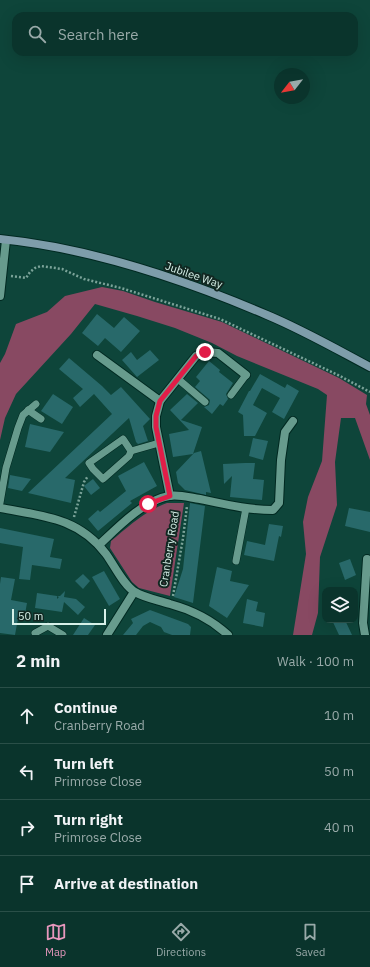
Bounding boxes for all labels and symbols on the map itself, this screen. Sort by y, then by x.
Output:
north arrow [274,68,310,104]
street label: Jubilee Way [164,259,225,291]
route end [196,343,214,361]
route start [139,495,157,513]
street label: Cranberry Road [156,510,182,588]
scale bar [12,607,106,626]

